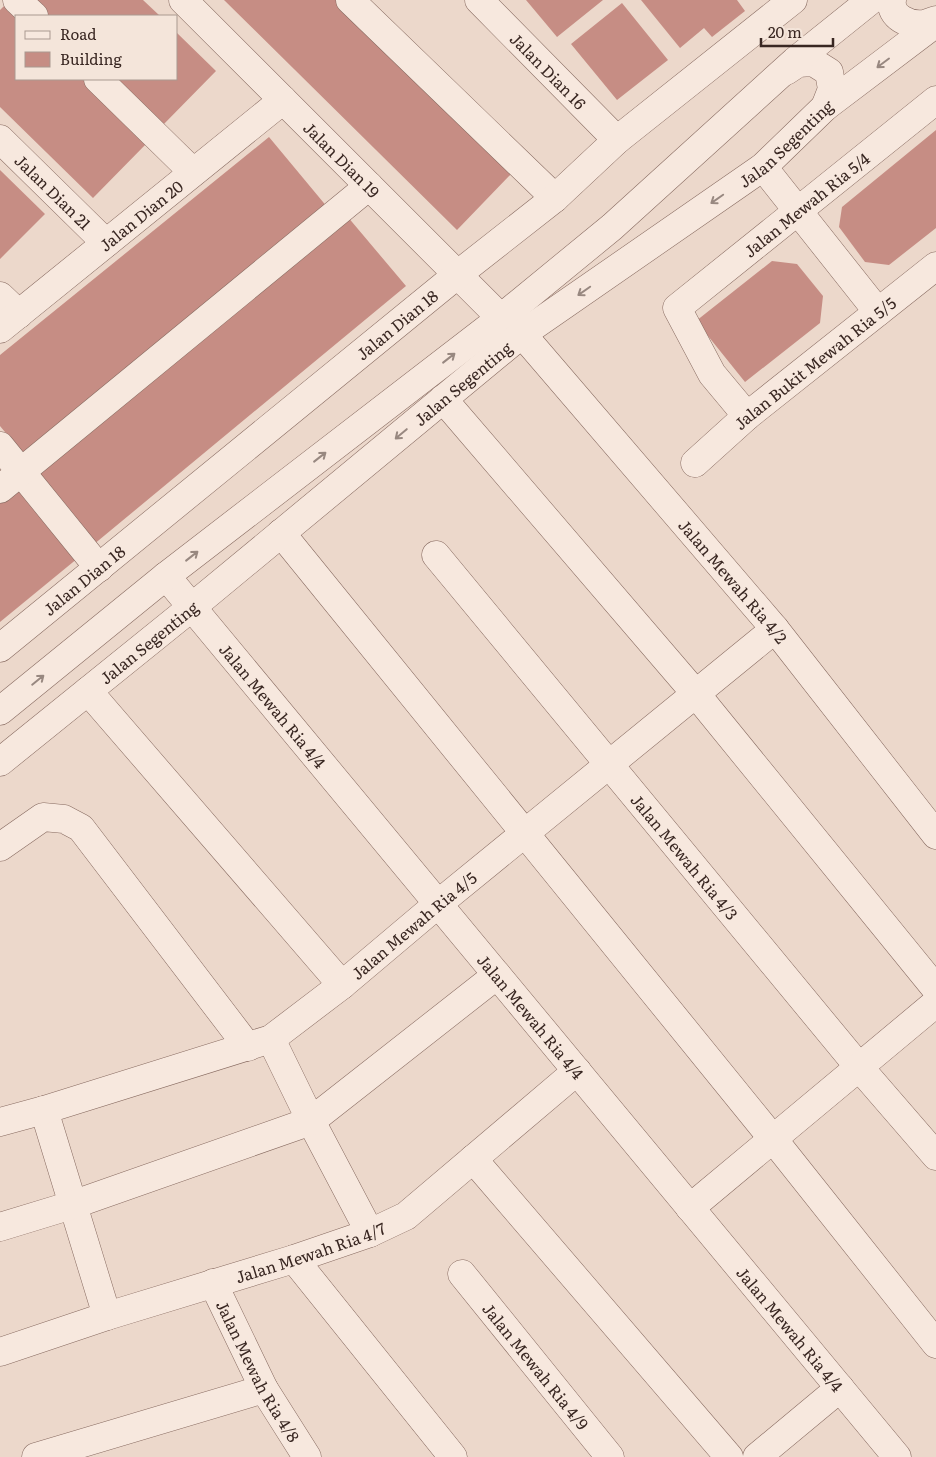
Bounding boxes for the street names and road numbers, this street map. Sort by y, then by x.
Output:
street label: Jalan Dian 16 [505,27,592,115]
street label: Jalan Segenting [733,93,838,193]
street label: Jalan Dian 19 [299,116,386,203]
street label: Jalan Mewah Ria 5/4 [738,146,874,262]
street label: Jalan Dian 21 [10,148,98,235]
street label: Jalan Dian 20 [94,174,188,256]
street label: Jalan Dian 18 [350,283,443,365]
street label: Jalan Bukit Mewah Ria 5/5 [728,291,901,435]
street label: Jalan Segenting [409,335,517,431]
street label: Jalan Mewah Ria 4/2 [673,513,794,648]
street label: Jalan Dian 18 [37,539,130,621]
street label: Jalan Segenting [94,595,203,689]
street label: Jalan Mewah Ria 4/4 [214,638,332,773]
street label: Jalan Mewah Ria 4/3 [626,788,744,925]
street label: Jalan Mewah Ria 4/5 [346,865,481,985]
street label: Jalan Mewah Ria 4/4 [472,948,590,1084]
street label: Jalan Mewah Ria 4/7 [232,1215,389,1288]
street label: Jalan Mewah Ria 4/4 [731,1261,850,1397]
street label: Jalan Mewah Ria 4/8 [211,1296,306,1446]
street label: Jalan Mewah Ria 4/9 [477,1297,595,1434]

